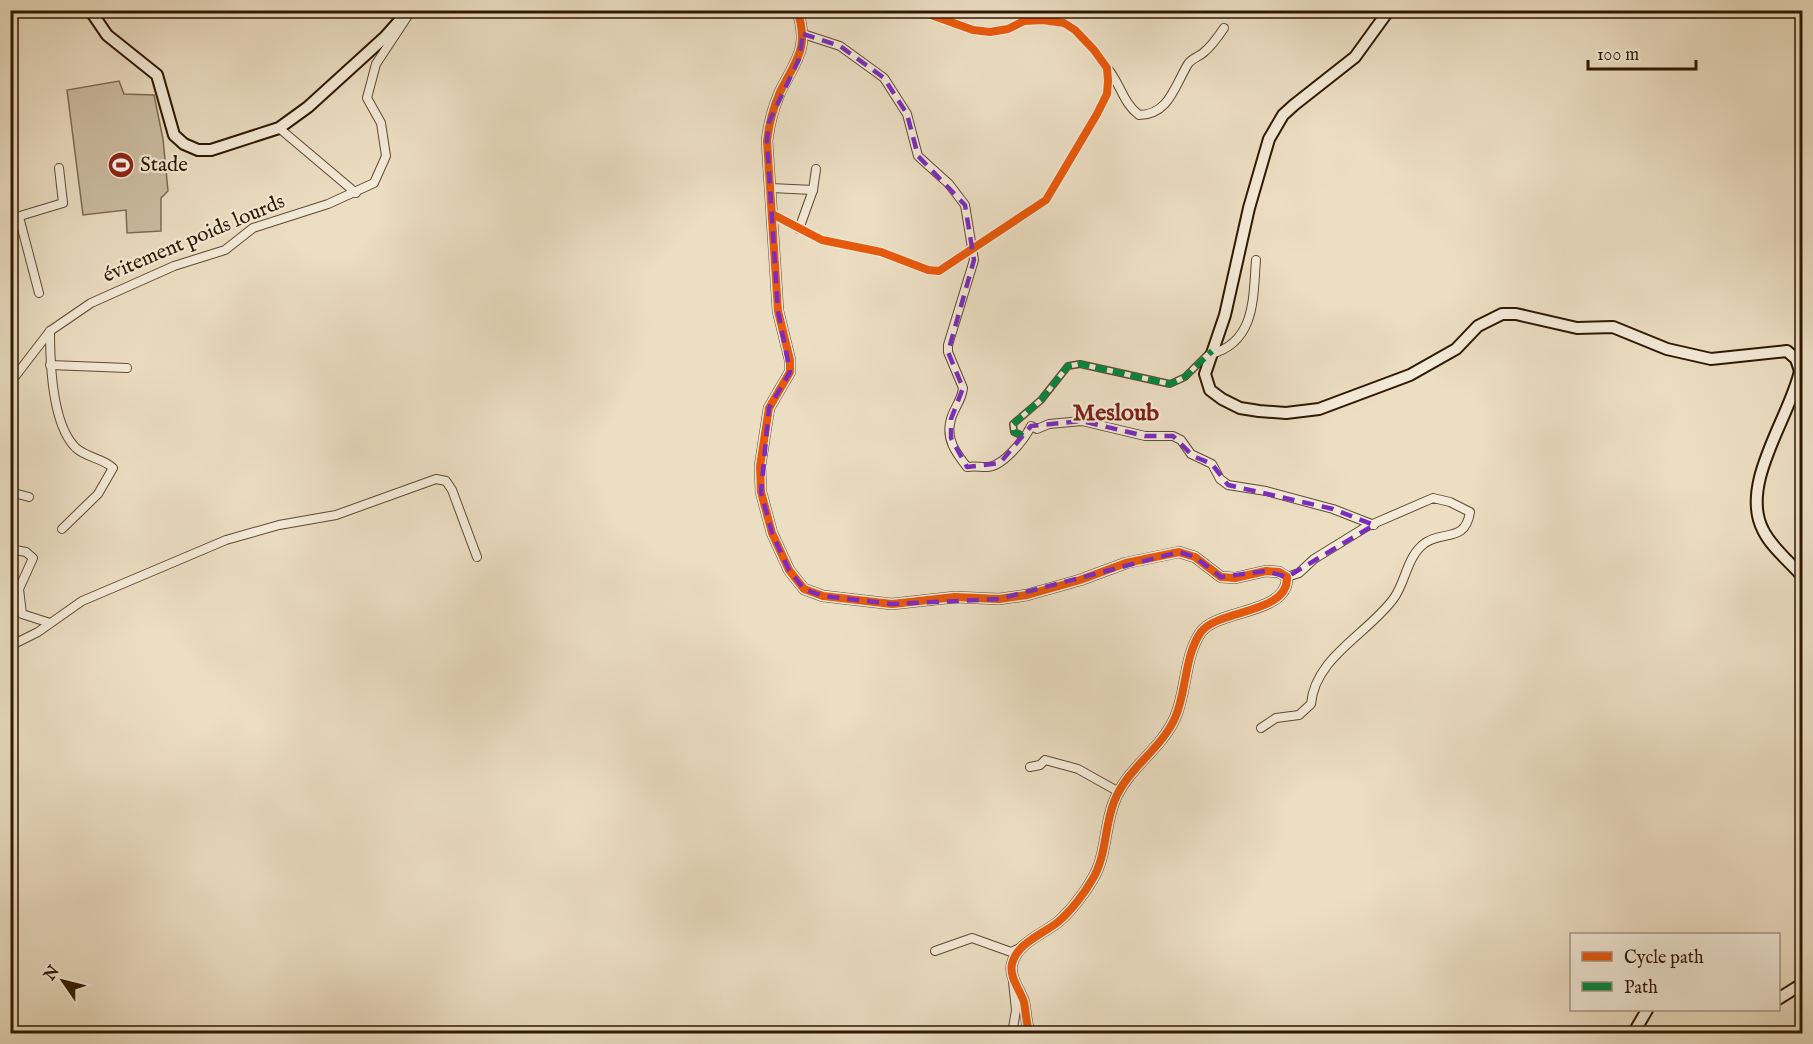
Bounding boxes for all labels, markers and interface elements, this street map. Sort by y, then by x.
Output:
scale bar [1588,33,1696,71]
text: 100 m [1597,44,1639,67]
sports icon: Stade [106,150,136,180]
place label: Stade [140,152,188,179]
street label: évitement poids lourds [99,188,289,290]
district label: Mesloub [1073,398,1159,429]
legend [1570,933,1780,1011]
text: Cycle path [1624,947,1704,970]
north arrow [33,951,93,1011]
text: N [40,962,65,986]
text: Path [1624,977,1658,1000]

